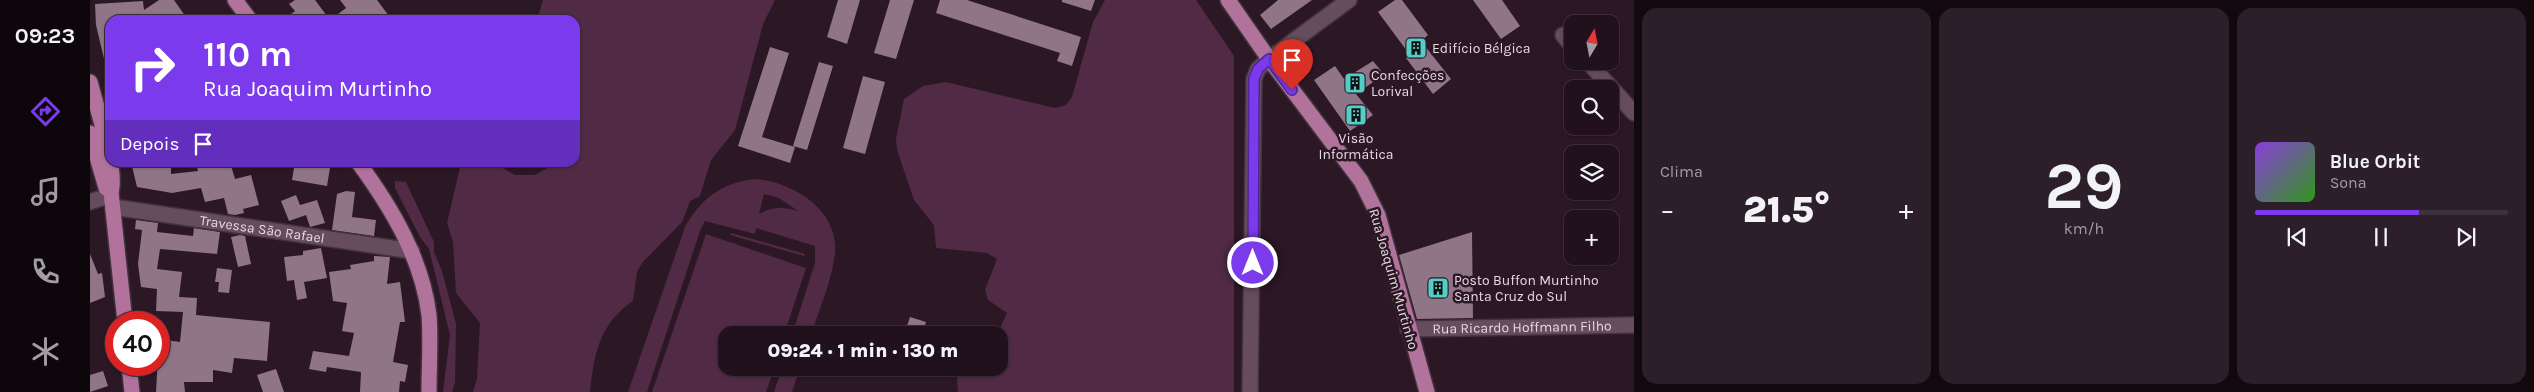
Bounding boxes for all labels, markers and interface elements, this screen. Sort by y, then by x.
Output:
north arrow [1564,15,1619,70]
map controls [1564,15,1619,265]
text: 09:23 [15,23,75,49]
text: 110 m [203,34,292,75]
icon: right [120,35,185,100]
building icon: Edifício Bélgica [1404,36,1428,60]
pin [1271,39,1313,90]
place label: Edifício Bélgica [1432,40,1531,57]
icon: arrive [1278,46,1306,74]
place label: Confecções Lorival [1371,67,1444,100]
building icon: Confecções Lorival [1343,71,1367,95]
text: Rua Joaquim Murtinho [203,76,432,102]
button: search [1564,80,1619,135]
icon: directions [28,94,63,129]
building icon: Visão Informática [1344,103,1368,127]
icon: arrive [189,130,217,158]
place label: Visão Informática [1318,130,1394,163]
text: Depois [120,133,179,155]
button: layers [1564,145,1619,200]
text: 29 [2045,148,2123,224]
text: Blue Orbit [2330,151,2420,173]
text: Clima [1660,162,1703,181]
text: Sona [2330,173,2367,192]
icon: music [28,174,63,209]
text: 21.5° [1743,187,1831,232]
text: − [1660,193,1675,226]
text: + [1899,193,1913,226]
street label: Rua Joaquim Murtinho [1365,207,1422,352]
button: + [1564,210,1619,265]
street label: Travessa São Rafael [199,212,326,247]
text: km/h [2064,219,2104,238]
icon: previous [2283,223,2311,251]
icon: pause [2367,223,2395,251]
icon: next [2452,223,2480,251]
position arrow [1226,236,1278,288]
icon: phone [28,254,63,289]
place label: Posto Buffon Murtinho Santa Cruz do Sul [1454,272,1599,305]
building icon: Posto Buffon Murtinho Santa Cruz do Sul [1426,276,1450,300]
speed limit sign: 40 [105,311,170,376]
street label: Rua Ricardo Hoffmann Filho [1432,317,1612,338]
icon: climate [28,334,63,369]
text: 09:24 · 1 min · 130 m [768,340,958,362]

